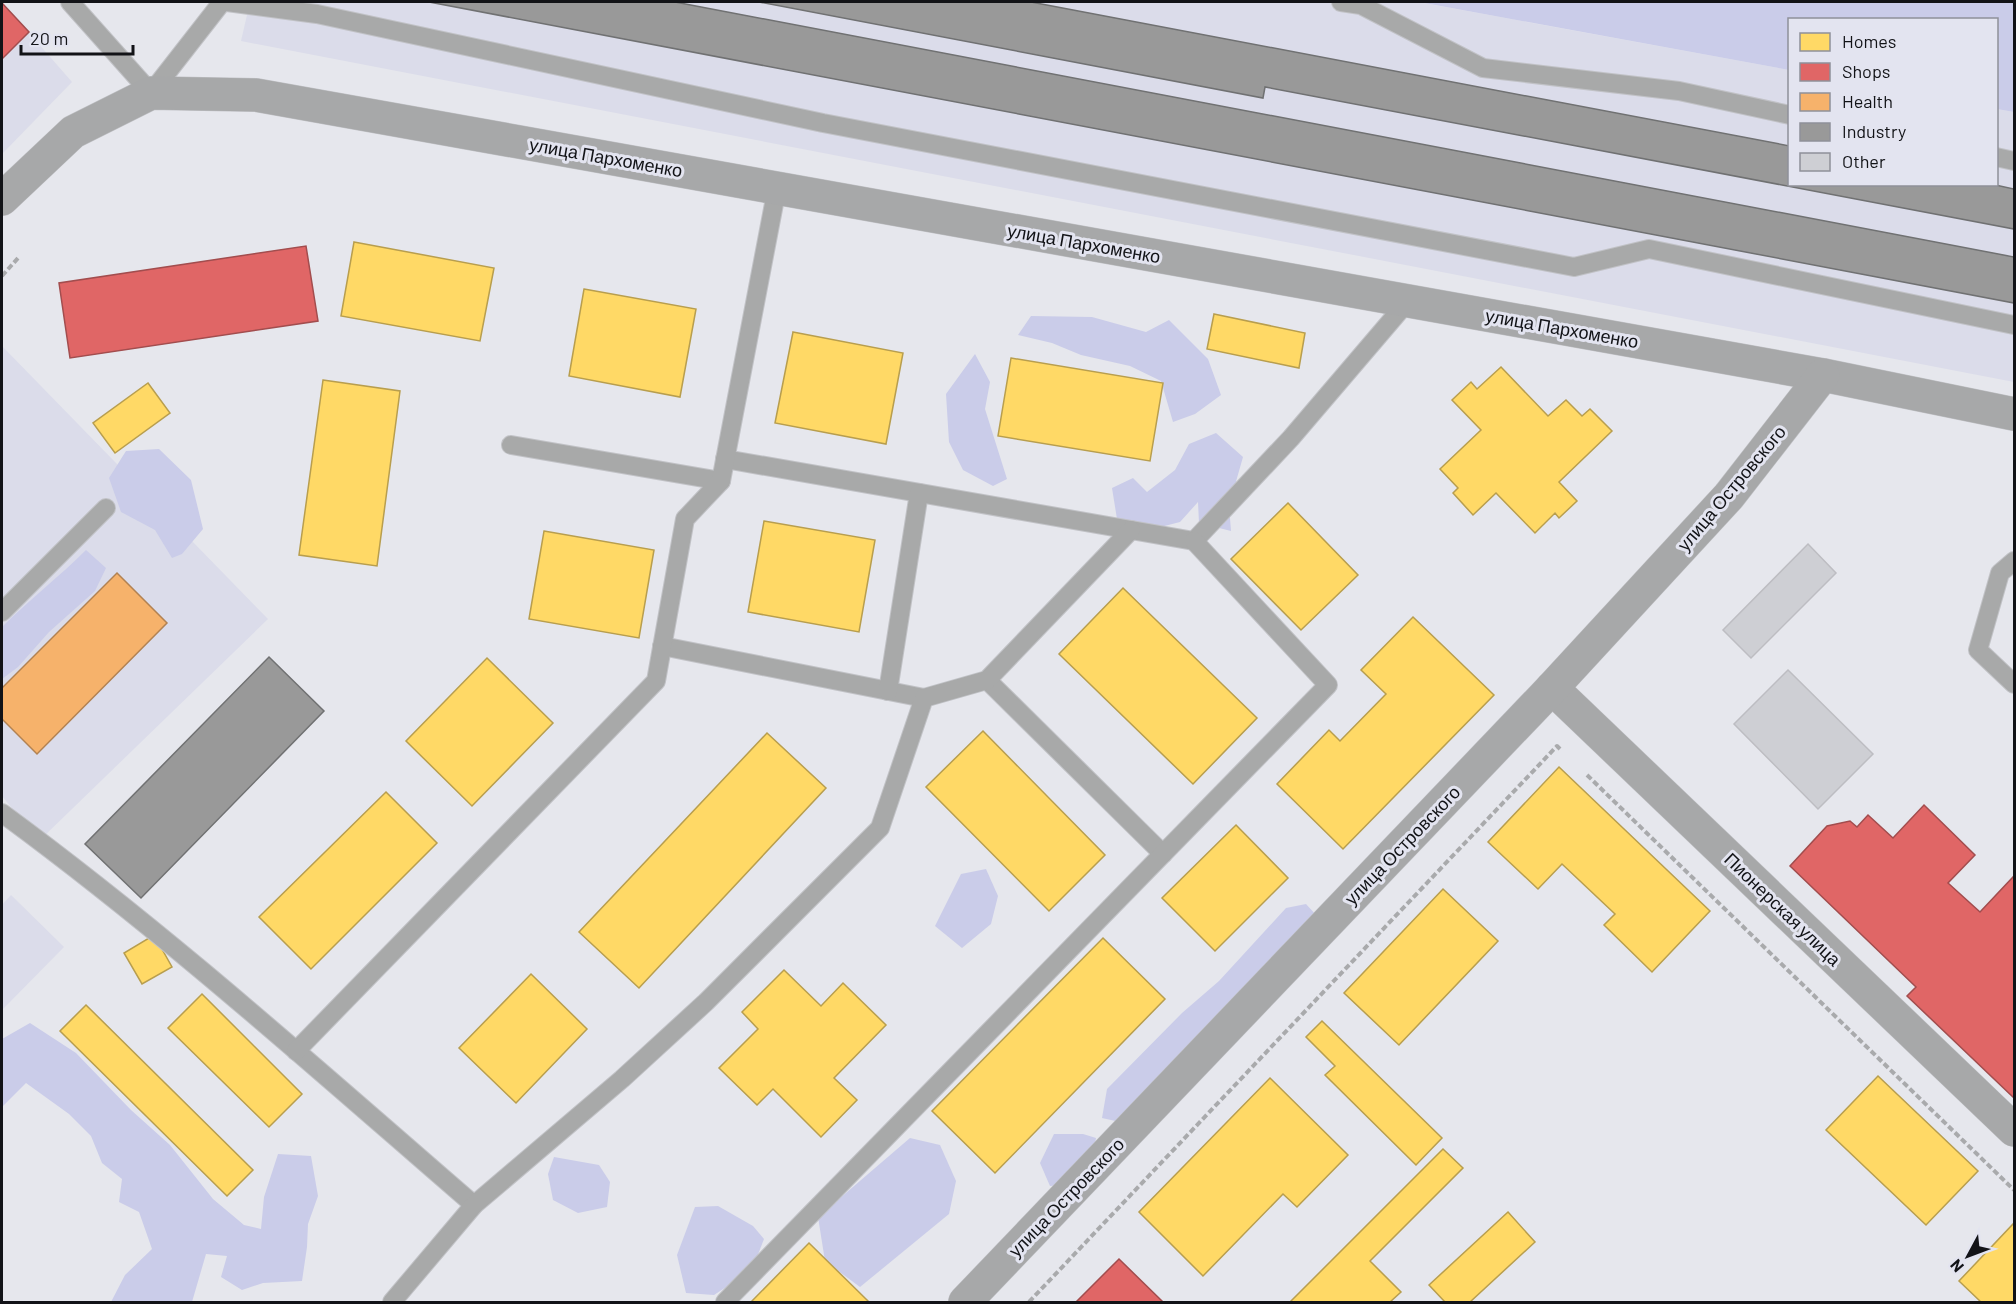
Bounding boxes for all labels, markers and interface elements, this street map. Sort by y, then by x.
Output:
scale bar [21,18,134,56]
legend [1788,18,1998,186]
text: 20 m [30,27,68,49]
text: Homes [1842,30,1896,52]
text: Shops [1842,60,1891,82]
text: Health [1842,90,1893,112]
text: Industry [1842,120,1906,142]
street label: улица Пархоменко [528,133,684,181]
text: Other [1842,150,1886,172]
street label: улица Пархоменко [1006,219,1162,267]
street label: улица Пархоменко [1484,304,1640,352]
street label: улица Островского [1672,421,1790,555]
street label: улица Островского [1340,781,1464,909]
street label: Пионерская улица [1720,848,1846,971]
street label: улица Островского [1004,1133,1128,1261]
north arrow [1938,1226,1998,1286]
text: N [1946,1256,1967,1276]

